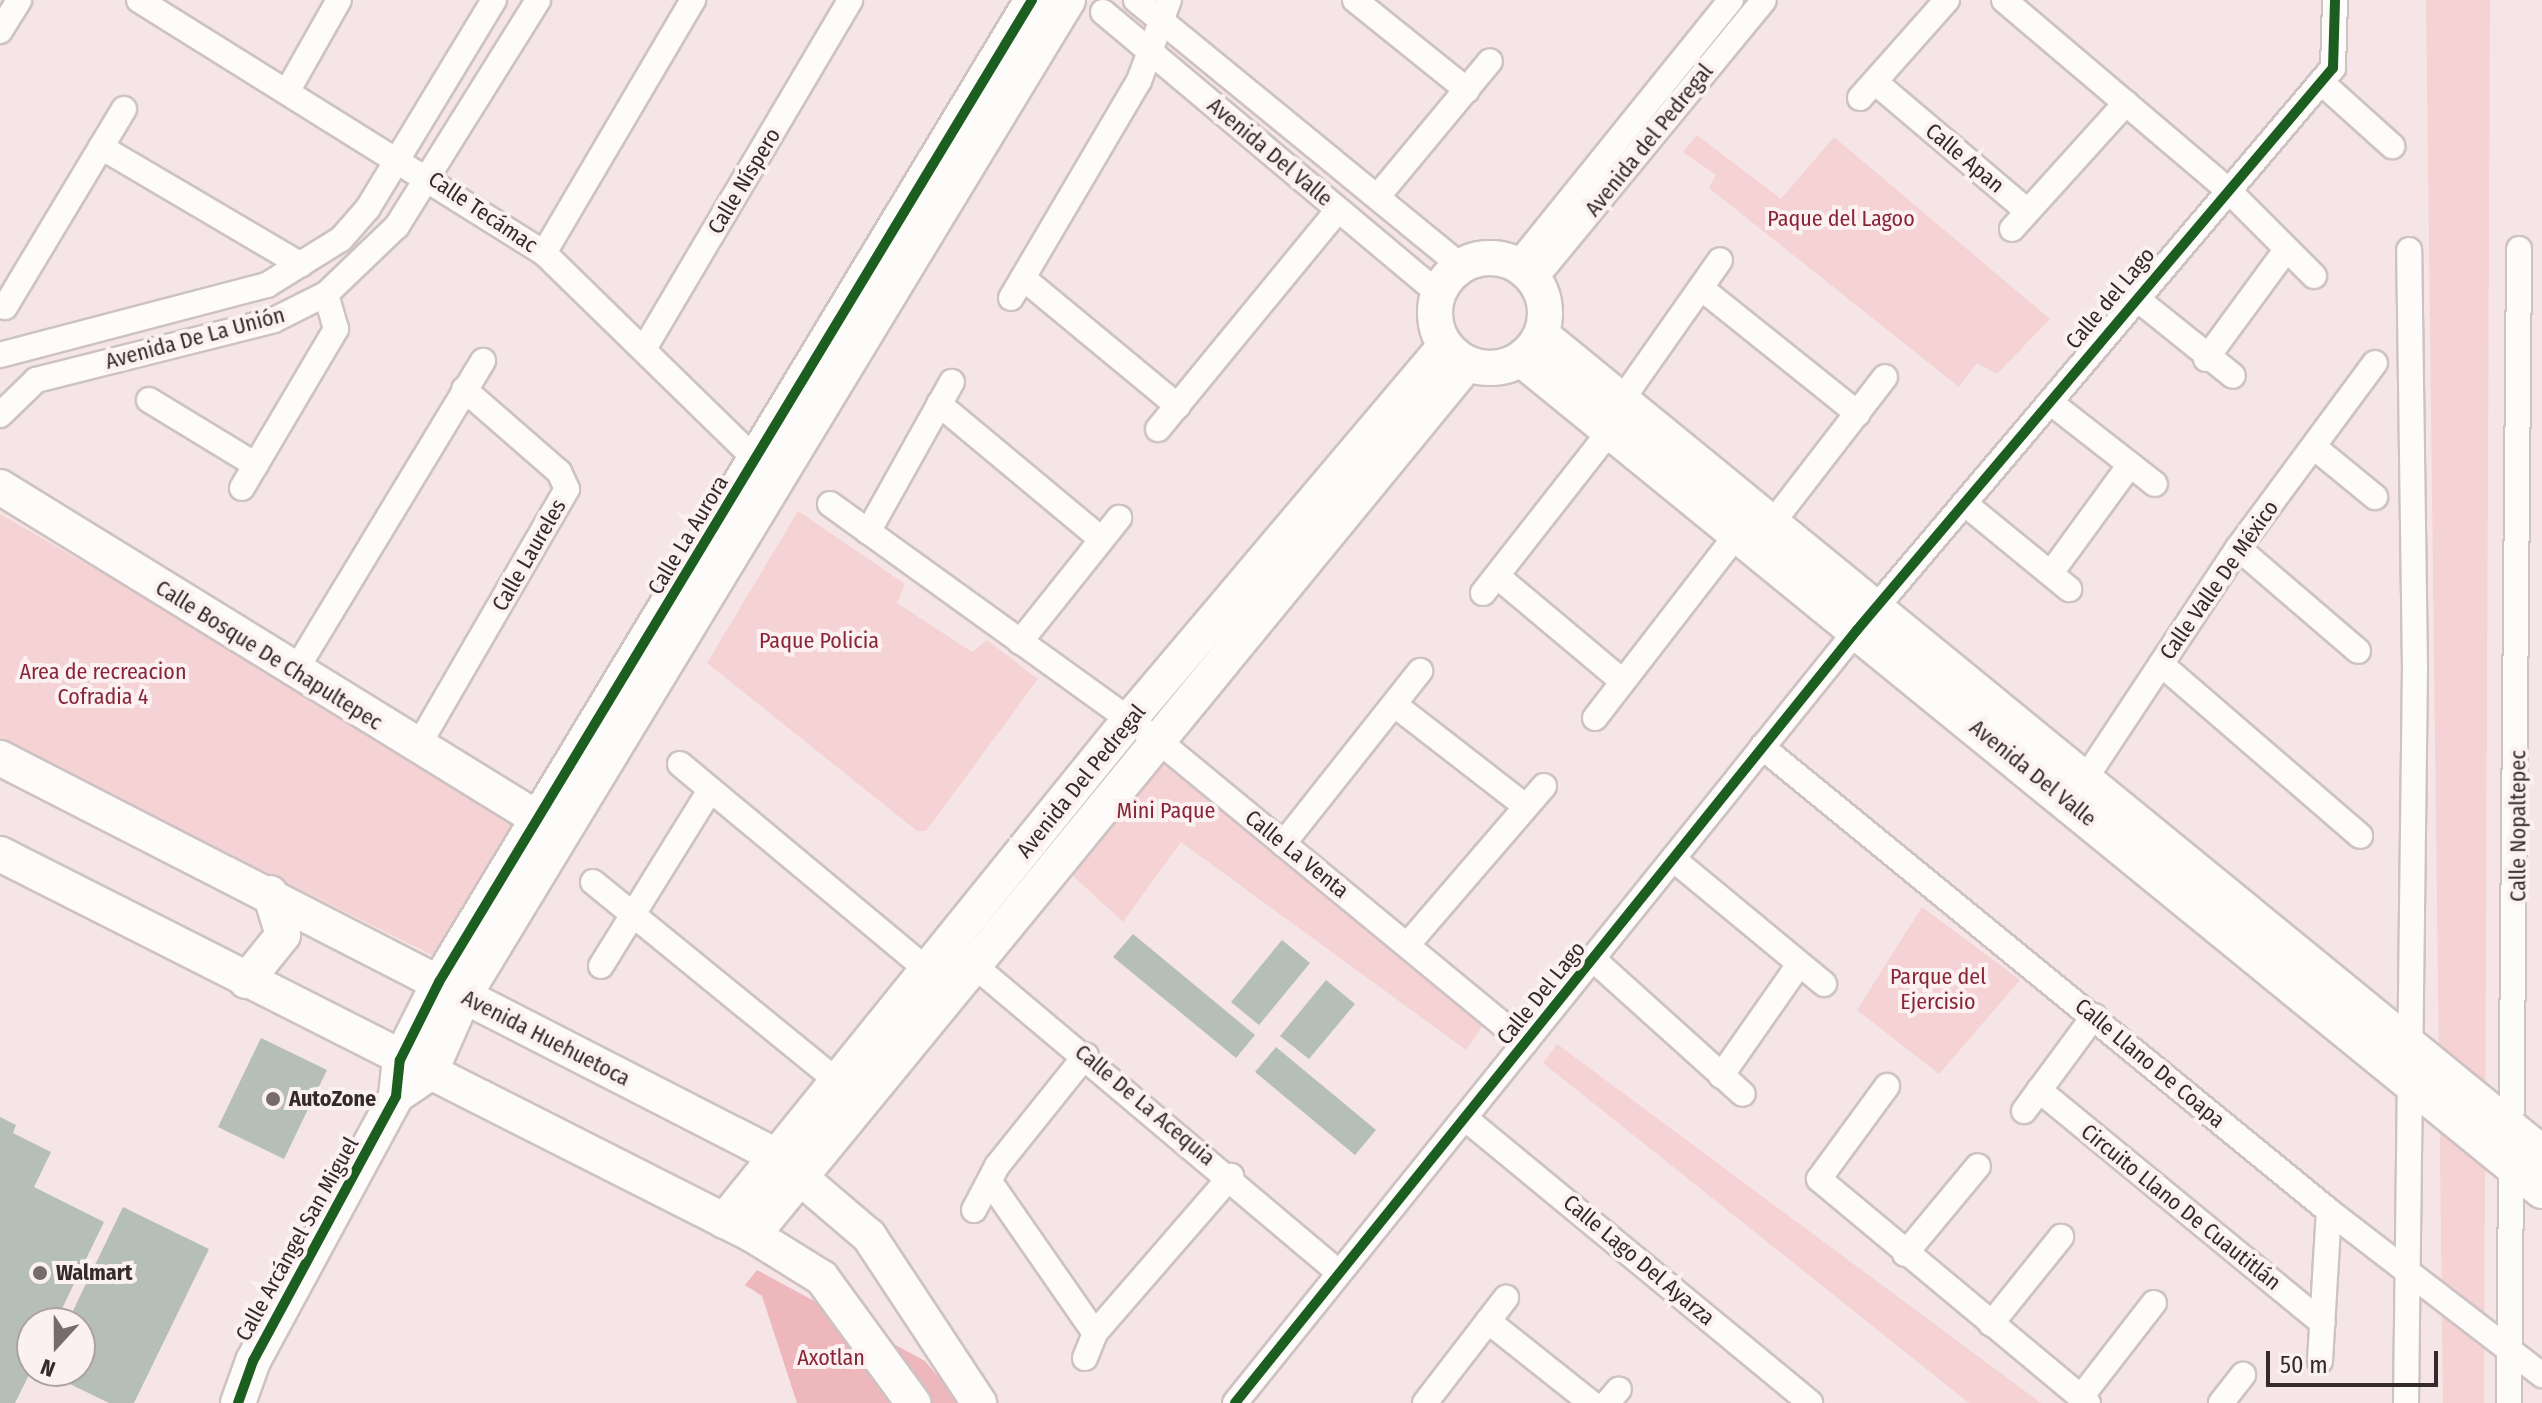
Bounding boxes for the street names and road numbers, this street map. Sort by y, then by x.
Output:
street label: Avenida del Pedregal [1579,58,1719,222]
street label: Avenida Del Valle [1202,92,1338,212]
street label: Calle Apan [1920,118,2010,198]
street label: Calle Níspero [702,123,786,239]
street label: Calle Tecámac [423,166,543,258]
street label: Calle del Lago [2060,242,2160,354]
street label: Avenida De La Unión [102,301,288,375]
street label: Calle La Aurora [642,471,734,599]
street label: Calle Laureles [486,494,572,616]
street label: Calle Valle De México [2154,495,2284,665]
street label: Calle Bosque De Chapultepec [151,574,387,736]
street label: Avenida Del Pedregal [1011,699,1151,863]
street label: Avenida Del Valle [1965,714,2101,832]
street label: Calle Nopaltepec [2505,750,2531,902]
street label: Calle La Venta [1240,804,1354,904]
street label: Calle Del Lago [1491,936,1591,1050]
street label: Avenida Huehuetoca [458,984,634,1092]
street label: Calle Llano De Coapa [2070,993,2230,1133]
street label: Calle De La Acequia [1070,1039,1220,1171]
street label: Circuito Llano De Cuautitlán [2076,1118,2286,1296]
street label: Calle Arcángel San Miguel [230,1132,364,1346]
street label: Calle Lago Del Ayarza [1558,1189,1720,1331]

